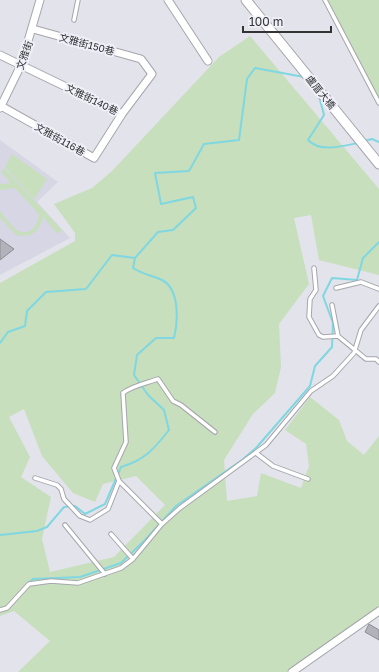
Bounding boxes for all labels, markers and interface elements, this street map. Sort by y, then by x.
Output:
scale bar [243,8,331,34]
text: 100 m [249,14,283,29]
street label: 文雅街150巷 [58,31,116,57]
street label: 文雅街 [13,39,35,71]
street label: 盧厝大橋 [304,73,338,111]
street label: 文雅街140巷 [64,81,120,117]
street label: 文雅街116巷 [33,120,87,158]

